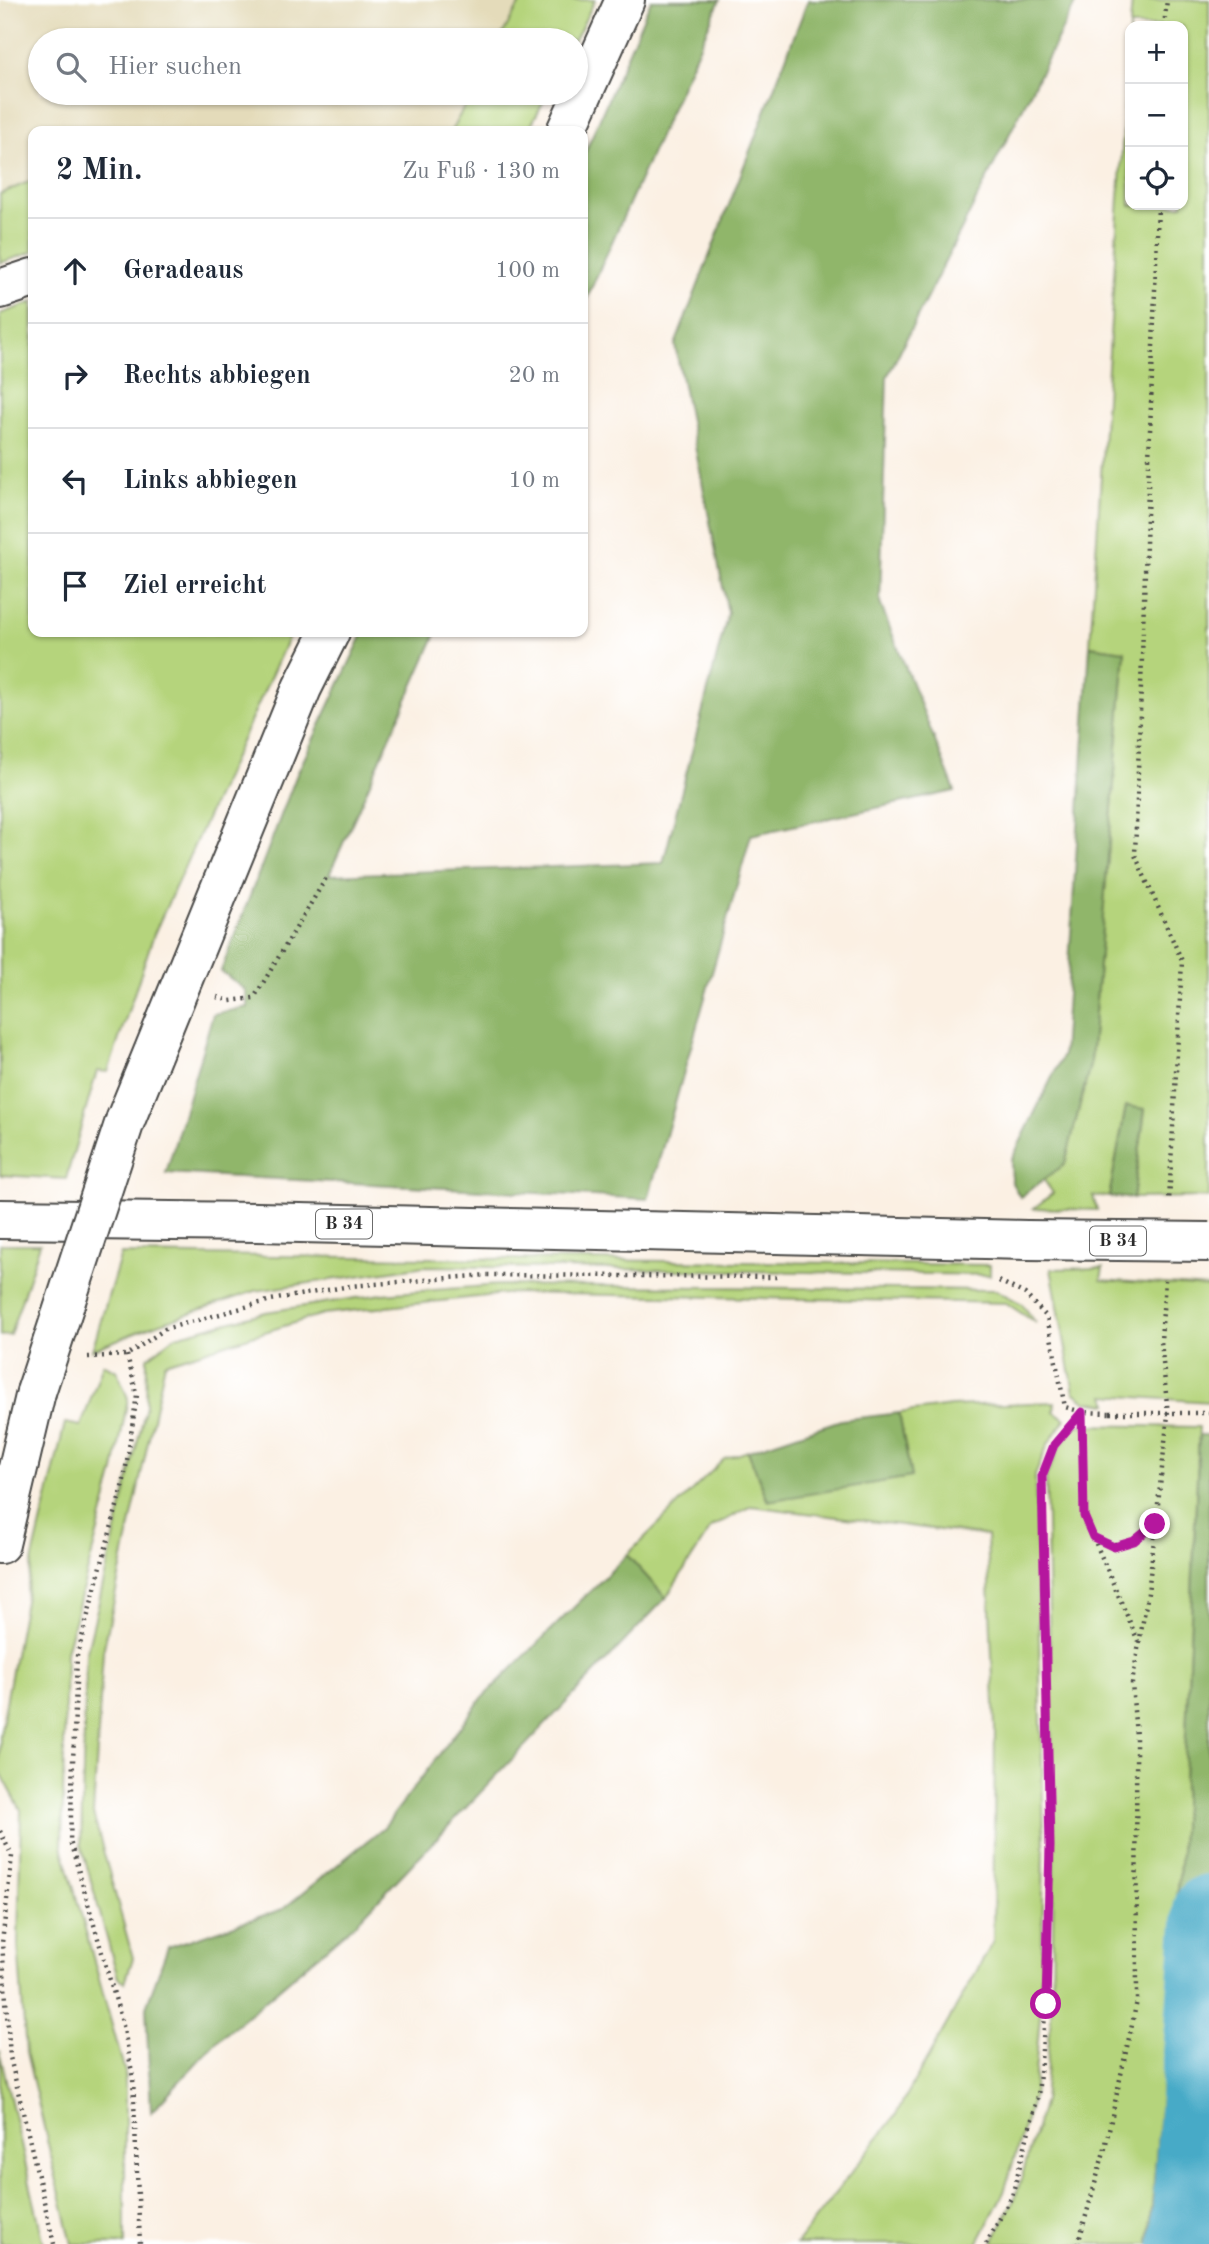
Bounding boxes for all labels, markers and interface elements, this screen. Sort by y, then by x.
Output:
map controls [1125,21,1188,210]
button: + [1125,21,1188,84]
search box [28,28,588,105]
icon: search [52,48,90,86]
text: Hier suchen [108,54,242,80]
button: − [1125,84,1188,147]
button: locate [1125,147,1188,210]
text: 2 Min. [56,156,142,186]
text: Zu Fuß · 130 m [402,160,560,183]
icon: ahead [56,252,94,290]
text: Geradeaus [123,258,243,284]
text: 100 m [495,259,560,282]
icon: right [56,357,94,395]
text: Rechts abbiegen [123,363,311,389]
text: 20 m [509,364,560,387]
icon: left [56,462,94,500]
text: Links abbiegen [123,468,297,494]
text: 10 m [509,469,560,492]
icon: arrive [56,567,94,605]
text: Ziel erreicht [123,573,266,599]
road number: B 34 [316,1210,372,1238]
road number: B 34 [1090,1226,1146,1256]
route end [1139,1508,1170,1539]
route start [1030,1988,1061,2019]

